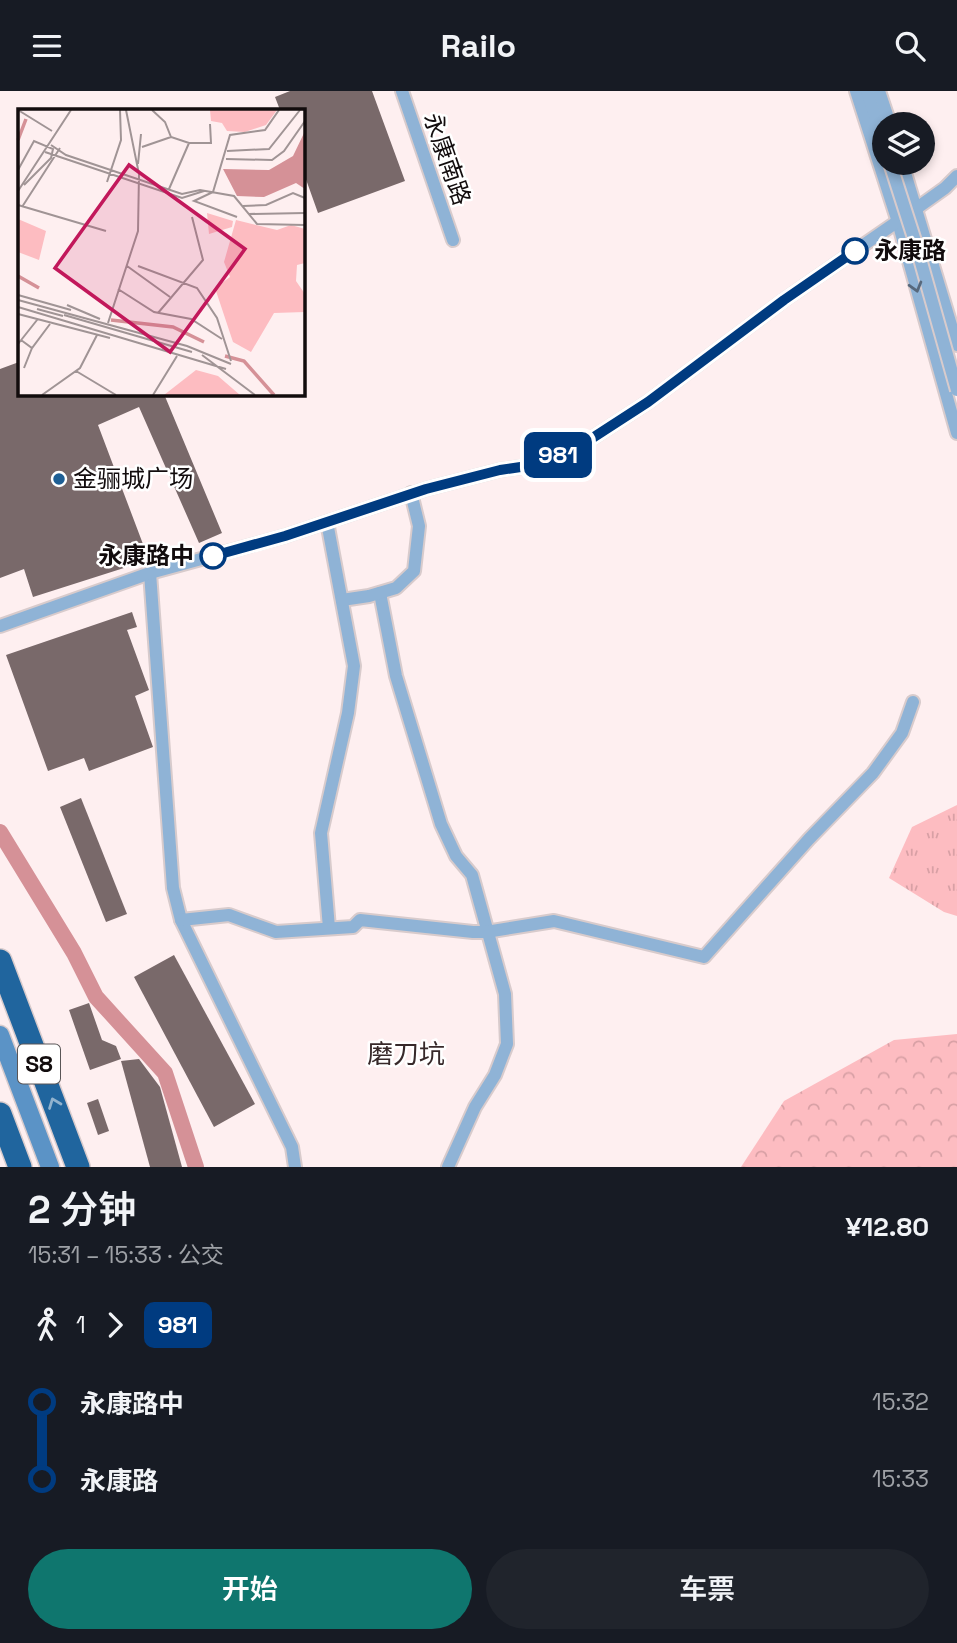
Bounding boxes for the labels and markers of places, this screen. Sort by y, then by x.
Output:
place label: 永康路 [874,235,946,266]
marker: 永康路 [842,238,868,264]
place label: 金骊城广场 [73,463,193,494]
marker: 金骊城广场 [51,471,67,487]
place label: 永康路中 [98,540,194,571]
marker: 永康路中 [200,543,226,569]

